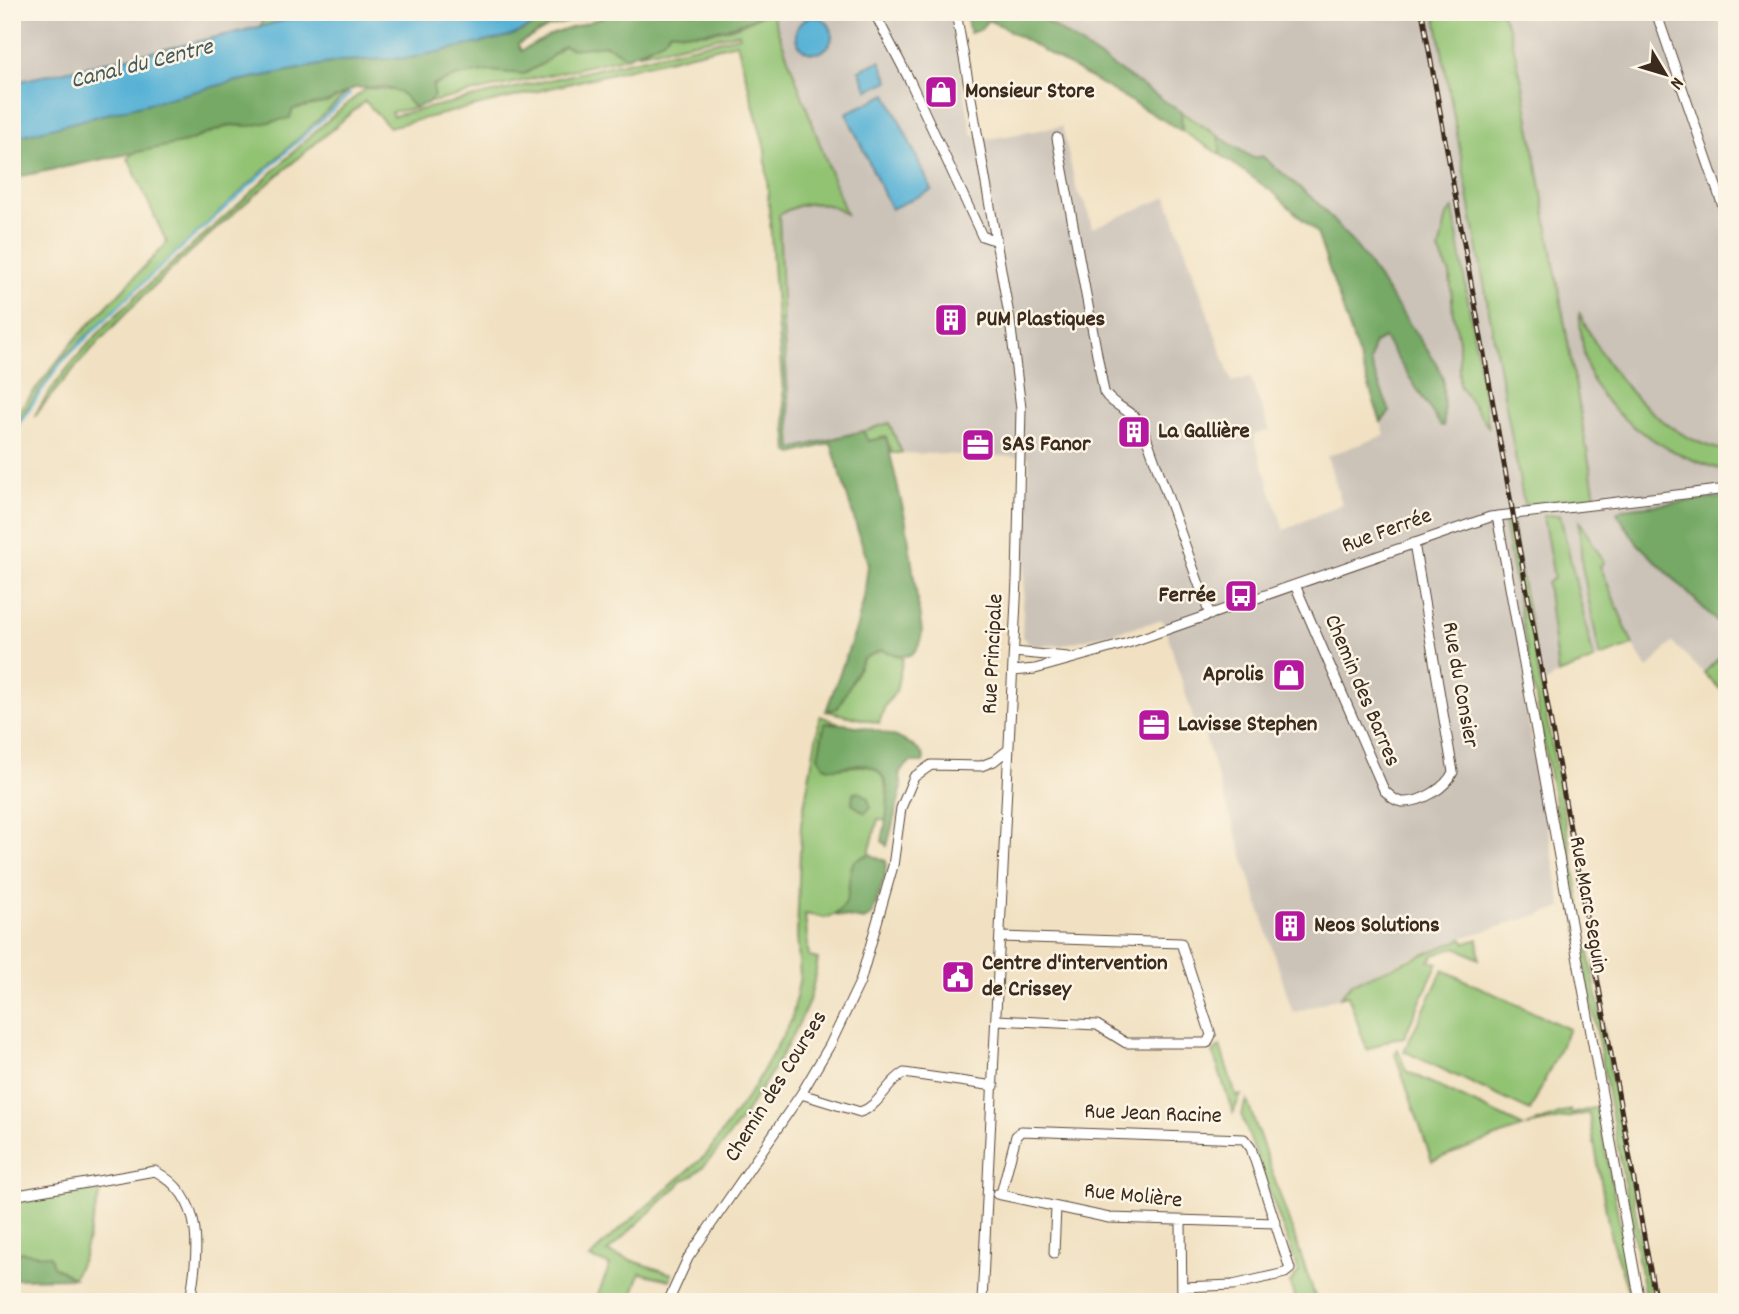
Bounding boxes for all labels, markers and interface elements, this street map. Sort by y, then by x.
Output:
water label: Canal du Centre [67,31,218,99]
north arrow [1630,38,1700,108]
text: N [1662,70,1689,94]
shop icon: Monsieur Store [922,73,960,111]
place label: Monsieur Store [965,76,1095,109]
building icon: PUM Plastiques [932,301,970,339]
place label: PUM Plastiques [976,304,1106,337]
building icon: La Gallière [1115,413,1153,451]
place label: La Gallière [1158,416,1250,449]
office icon: SAS Fanor [959,426,997,464]
place label: SAS Fanor [1002,429,1091,462]
street label: Rue Ferrée [1337,500,1437,564]
bus stop icon: Ferrée [1222,577,1260,615]
place label: Ferrée [1159,580,1216,613]
street label: Rue Principale [974,593,1014,715]
street label: Chemin des Barres [1314,610,1408,772]
street label: Rue du Consier [1432,619,1486,751]
shop icon: Aprolis [1270,656,1308,694]
place label: Aprolis [1203,659,1264,692]
office icon: Lavisse Stephen [1135,706,1173,744]
place label: Lavisse Stephen [1178,709,1318,742]
street label: Rue Marc Seguin [1559,834,1615,976]
building icon: Neos Solutions [1271,907,1309,945]
place label: Neos Solutions [1314,910,1440,943]
place label: Centre d'intervention de Crissey [982,948,1168,1007]
public building icon: Centre d'intervention de Crissey [939,958,977,996]
street label: Chemin des Courses [717,1005,837,1169]
street label: Rue Jean Racine [1084,1096,1222,1134]
street label: Rue Molière [1082,1175,1184,1219]

